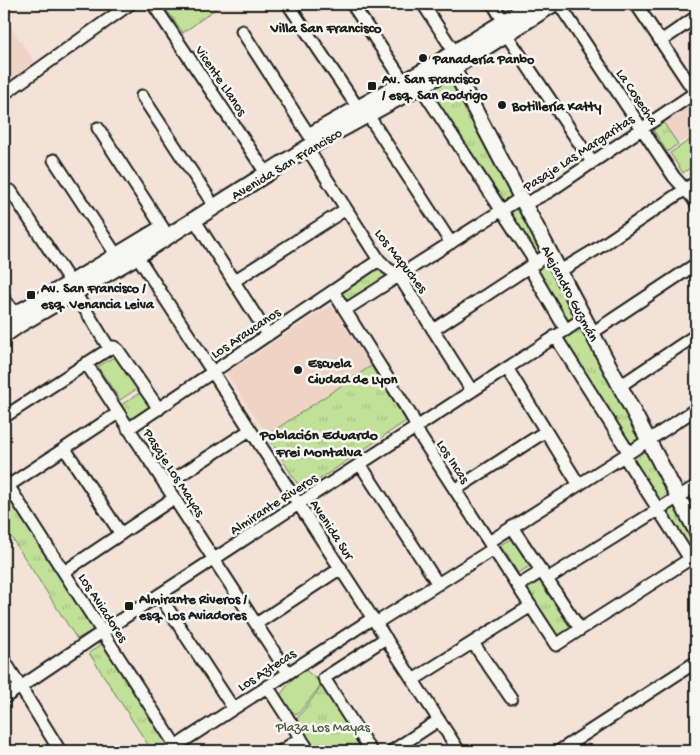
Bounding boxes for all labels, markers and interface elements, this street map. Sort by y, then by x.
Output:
district label: Villa San Francisco [269,20,382,38]
street label: Vicente Llanos [190,42,250,120]
marker: Panadería Panbo [417,52,429,64]
place label: Panadería Panbo [432,52,535,69]
street label: La Cosecha [611,66,661,129]
place label: Av. San Francisco / esq. San Rodrigo [381,72,488,105]
marker: Av. San Francisco / esq. San Rodrigo [366,80,378,92]
marker: Botillería Katty [496,99,508,111]
place label: Botillería Katty [511,99,602,116]
street label: Pasaje Las Margaritas [520,111,639,197]
street label: Avenida San Francisco [229,125,346,205]
street label: Los Mapuches [370,226,431,298]
street label: Alejandro Guzmán [536,243,602,346]
place label: Av. San Francisco / esq. Venancia Leiva [40,281,155,314]
marker: Av. San Francisco / esq. Venancia Leiva [25,289,37,301]
street label: Los Araucanos [208,304,285,363]
place label: Escuela Ciudad de Lyon [307,356,398,389]
marker: Escuela Ciudad de Lyon [292,364,304,376]
street label: Pasaje Los Mayas [138,425,208,521]
district label: Población Eduardo Frei Montalva [259,427,378,462]
street label: Los Incas [432,437,473,488]
street label: Almirante Riveros [227,470,322,540]
street label: Avenida Sur [305,497,357,565]
street label: Los Aviadores [73,571,131,647]
place label: Almirante Riveros / esq. Los Aviadores [138,592,247,625]
marker: Almirante Riveros / esq. Los Aviadores [123,600,135,612]
street label: Los Aztecas [235,646,300,696]
park label: Plaza Los Mayas [275,720,371,737]

